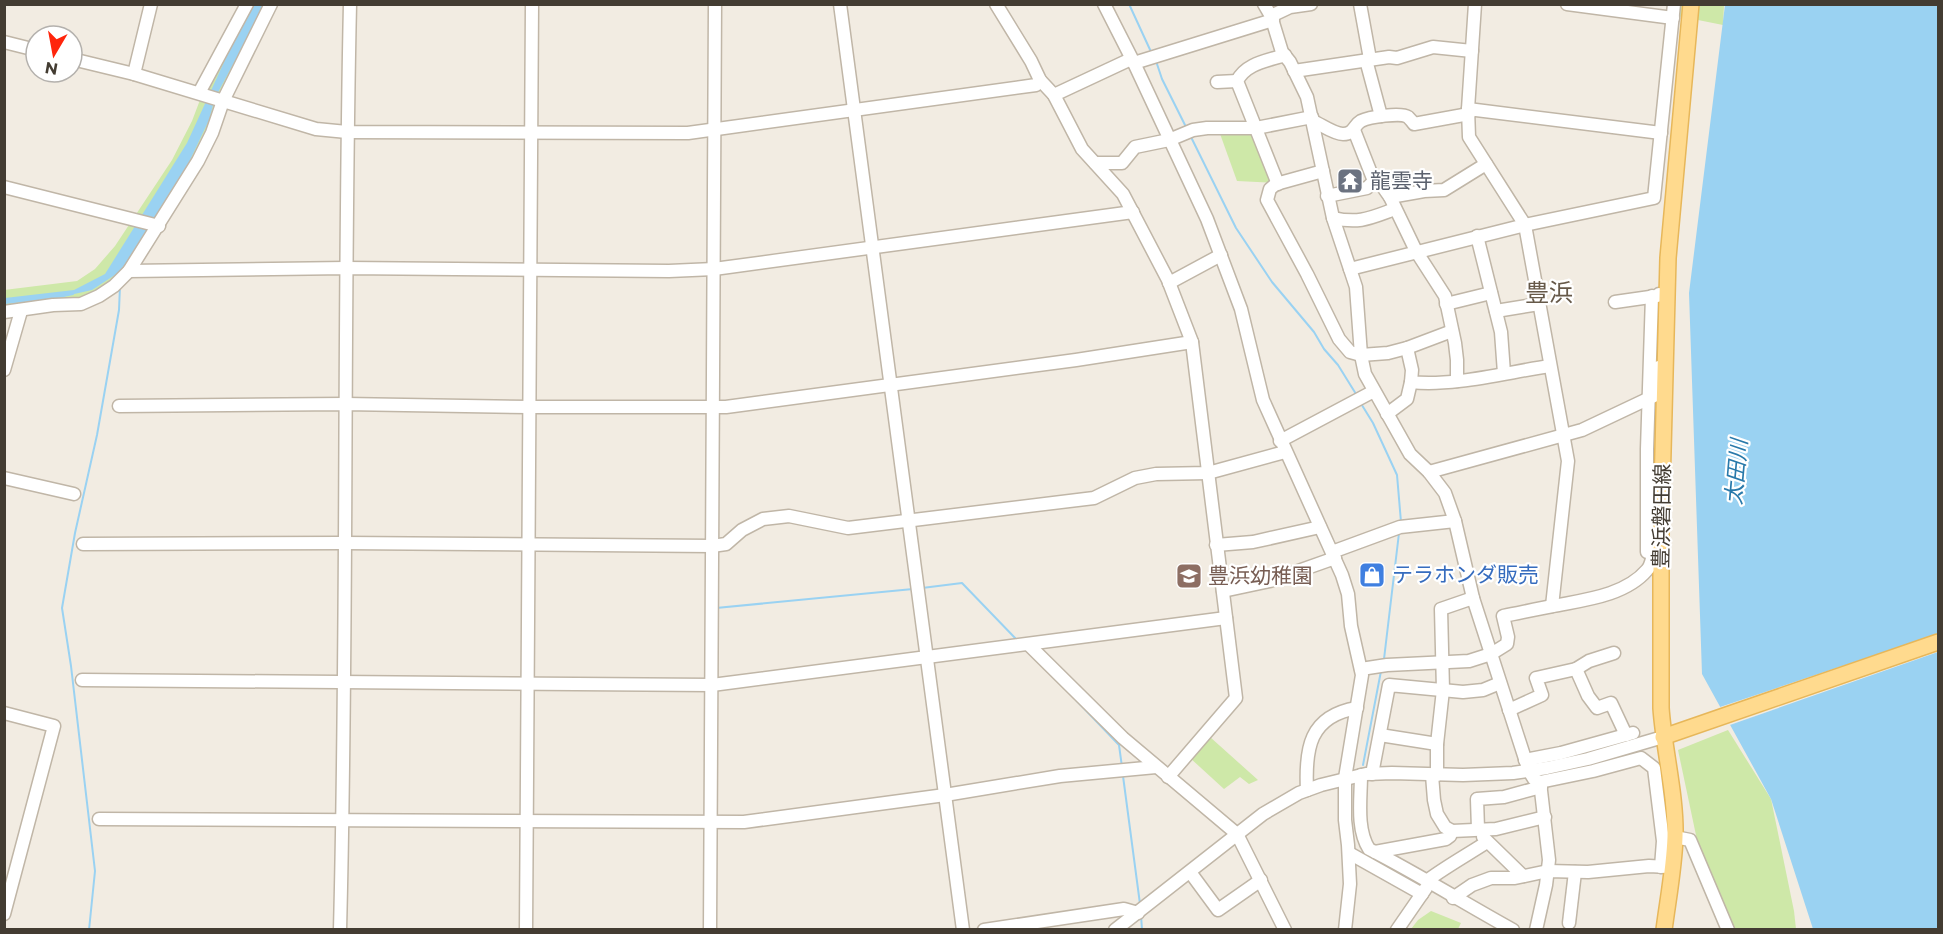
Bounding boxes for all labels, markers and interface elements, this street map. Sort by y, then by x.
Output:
north arrow [24,24,84,84]
text: N [43,58,60,79]
temple icon: 龍雲寺 [1335,166,1365,196]
place label: 龍雲寺 [1370,168,1433,193]
district label: 豊浜 [1525,278,1573,307]
water label: 太田川 [1720,436,1753,506]
street label: 豊浜磐田線 [1648,463,1675,569]
shop icon: テラホンダ販売 [1357,560,1387,590]
school or university icon: 豊浜幼稚園 [1174,561,1204,591]
place label: テラホンダ販売 [1392,562,1539,587]
place label: 豊浜幼稚園 [1208,563,1313,588]

